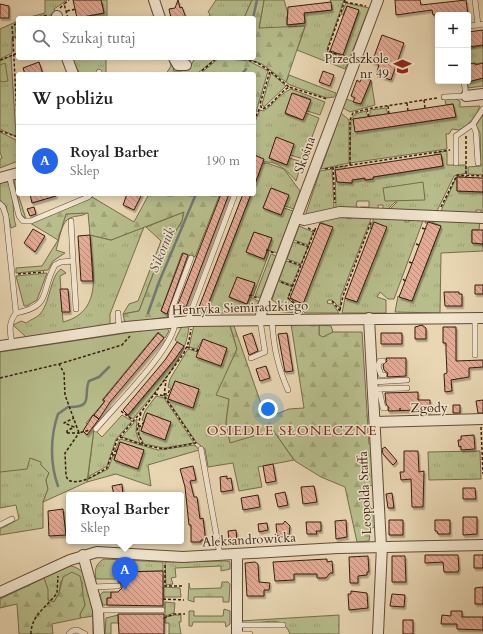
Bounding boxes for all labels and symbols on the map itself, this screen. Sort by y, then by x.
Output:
place label: Przedszkole nr 49 [325,50,389,83]
school or university icon: Przedszkole nr 49 [392,56,412,76]
street label: Skośna [290,134,320,176]
water label: Sikornik [144,225,180,275]
street label: Henryka Siemiradzkiego [171,297,309,319]
your location [258,399,278,419]
street label: Zgody [410,399,448,417]
district label: OSIEDLE SŁONECZNE [206,421,378,440]
street label: Leopolda Staffa [354,450,376,535]
street label: Aleksandrowicka [202,529,297,551]
pin: A [112,557,138,590]

